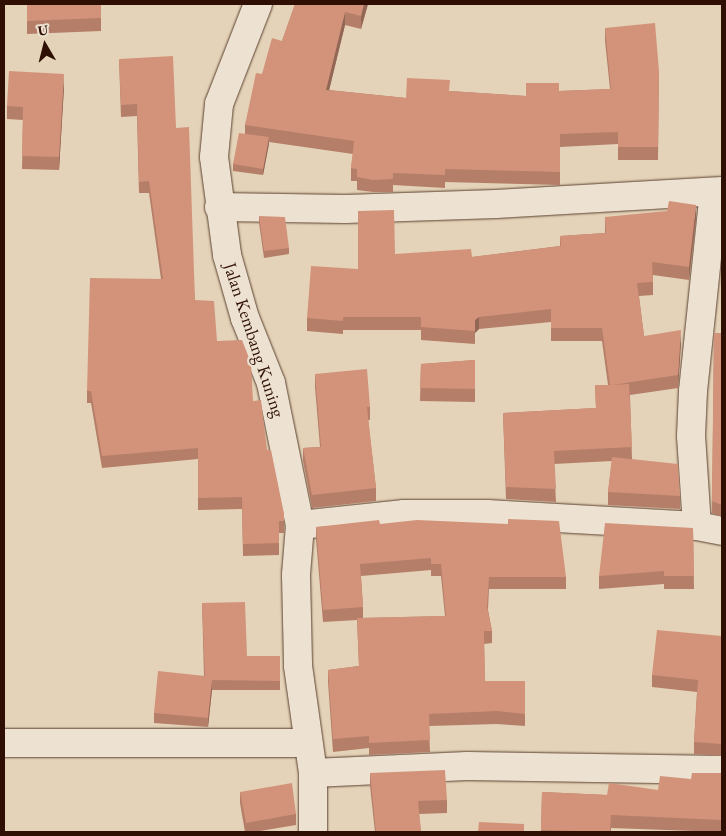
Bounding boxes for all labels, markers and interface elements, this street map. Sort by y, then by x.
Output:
north arrow [20,20,70,70]
text: U [36,21,49,40]
street label: Jalan Kembang Kuning [219,260,289,420]

